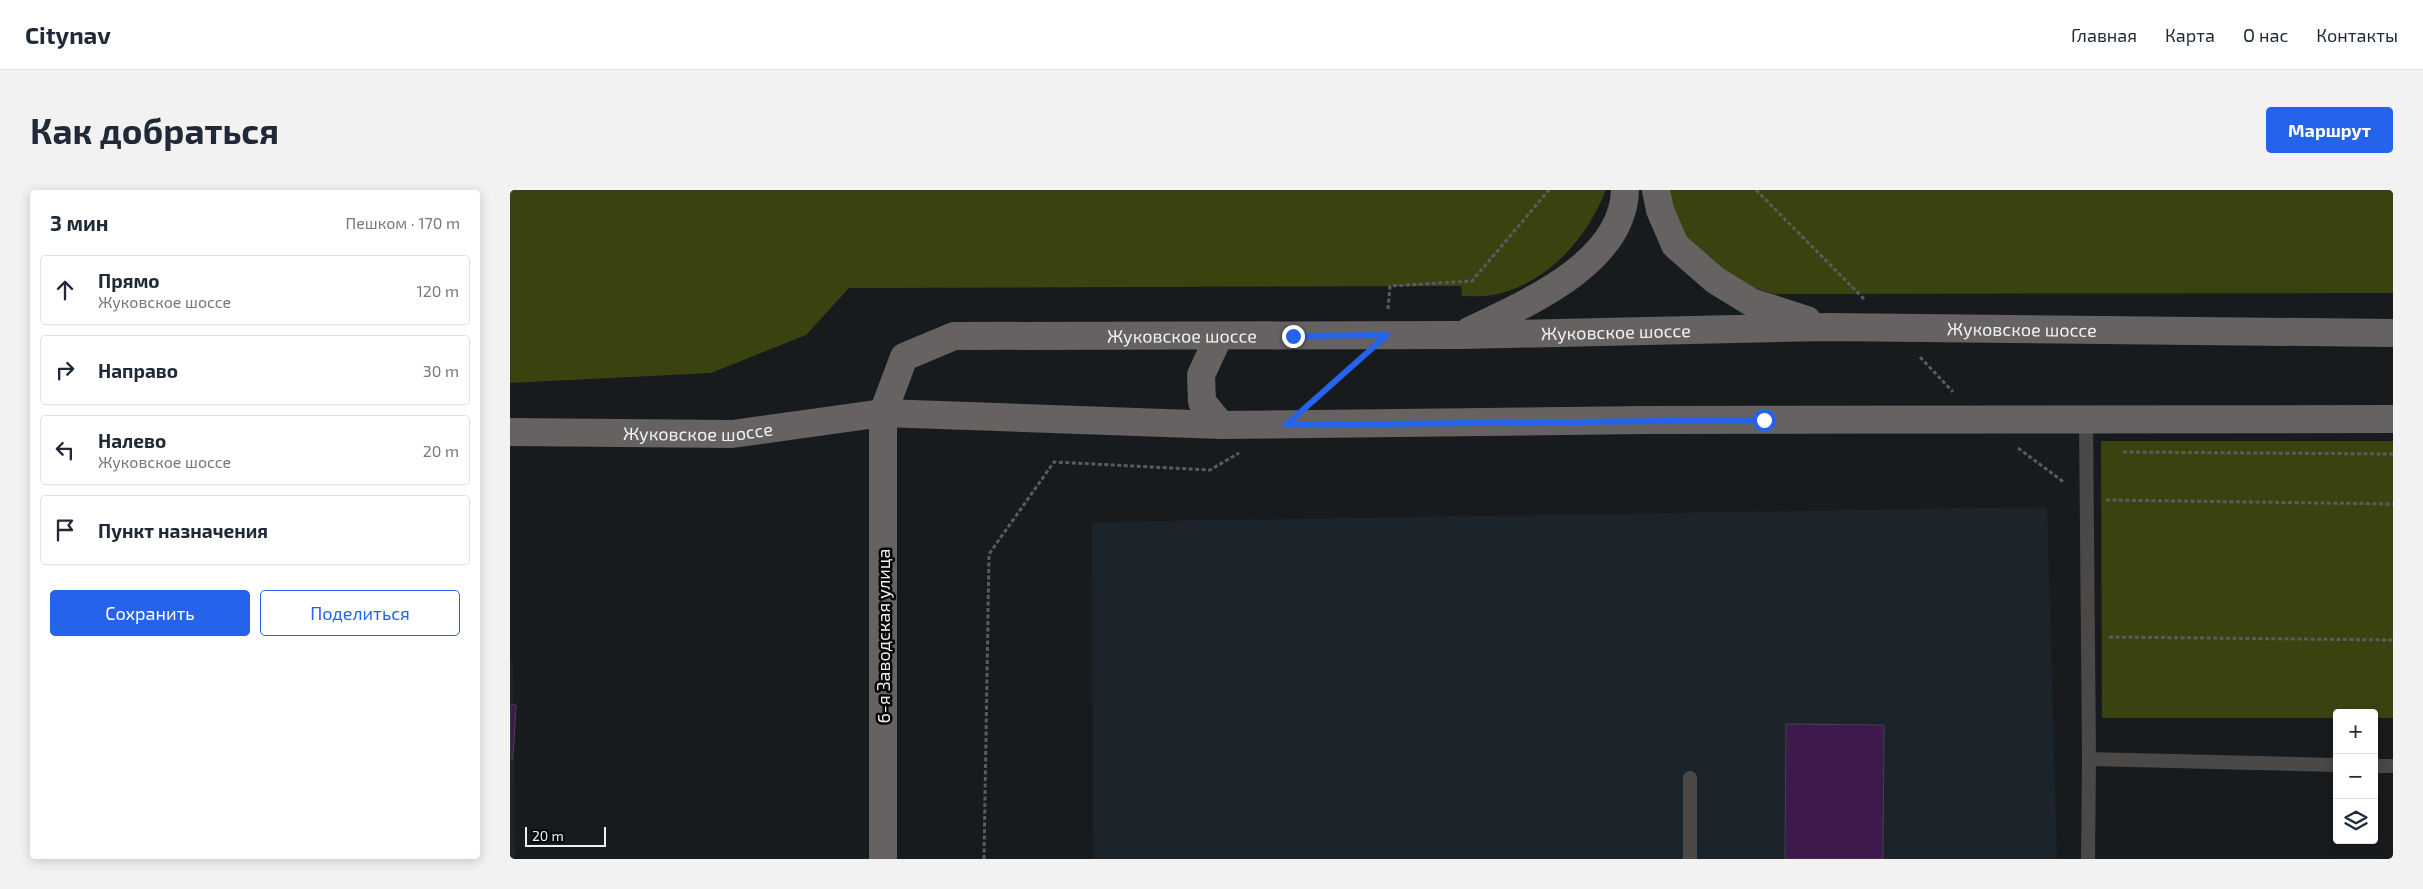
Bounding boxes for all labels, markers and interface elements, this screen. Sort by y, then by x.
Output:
text: Citynav [25,20,111,49]
text: Главная [2071,24,2137,46]
text: Карта [2165,24,2215,46]
text: О нас [2243,24,2288,46]
text: Контакты [2316,24,2398,46]
button: Маршрут [2266,107,2393,153]
text: Как добраться [30,109,279,151]
text: 3 мин [50,210,108,235]
text: Пешком · 170 m [345,213,460,232]
text: Прямо [98,269,160,292]
icon: ahead [51,276,79,304]
text: 120 m [416,281,459,300]
text: Жуковское шоссе [98,292,231,311]
street label: Жуковское шоссе [1947,317,2097,341]
street label: Жуковское шоссе [1541,319,1691,344]
street label: Жуковское шоссе [1107,324,1257,347]
route end [1282,325,1305,348]
icon: right [51,356,79,384]
text: Направо [98,359,178,382]
text: 30 m [423,361,459,380]
route start [1753,409,1776,432]
street label: Жуковское шоссе [623,417,774,445]
text: Налево [98,429,166,452]
icon: left [51,436,79,464]
text: 20 m [423,441,459,460]
text: Жуковское шоссе [98,452,231,471]
icon: arrive [51,516,79,544]
text: Пункт назначения [98,519,268,542]
street label: 6-я Заводская улица [872,549,894,724]
button: Сохранить [50,590,250,636]
button: Поделиться [260,590,460,636]
map controls [2333,709,2378,844]
button: + [2333,709,2378,754]
button: − [2333,754,2378,799]
button: layers [2333,799,2378,844]
scale bar [525,824,606,847]
text: 20 m [532,827,564,844]

